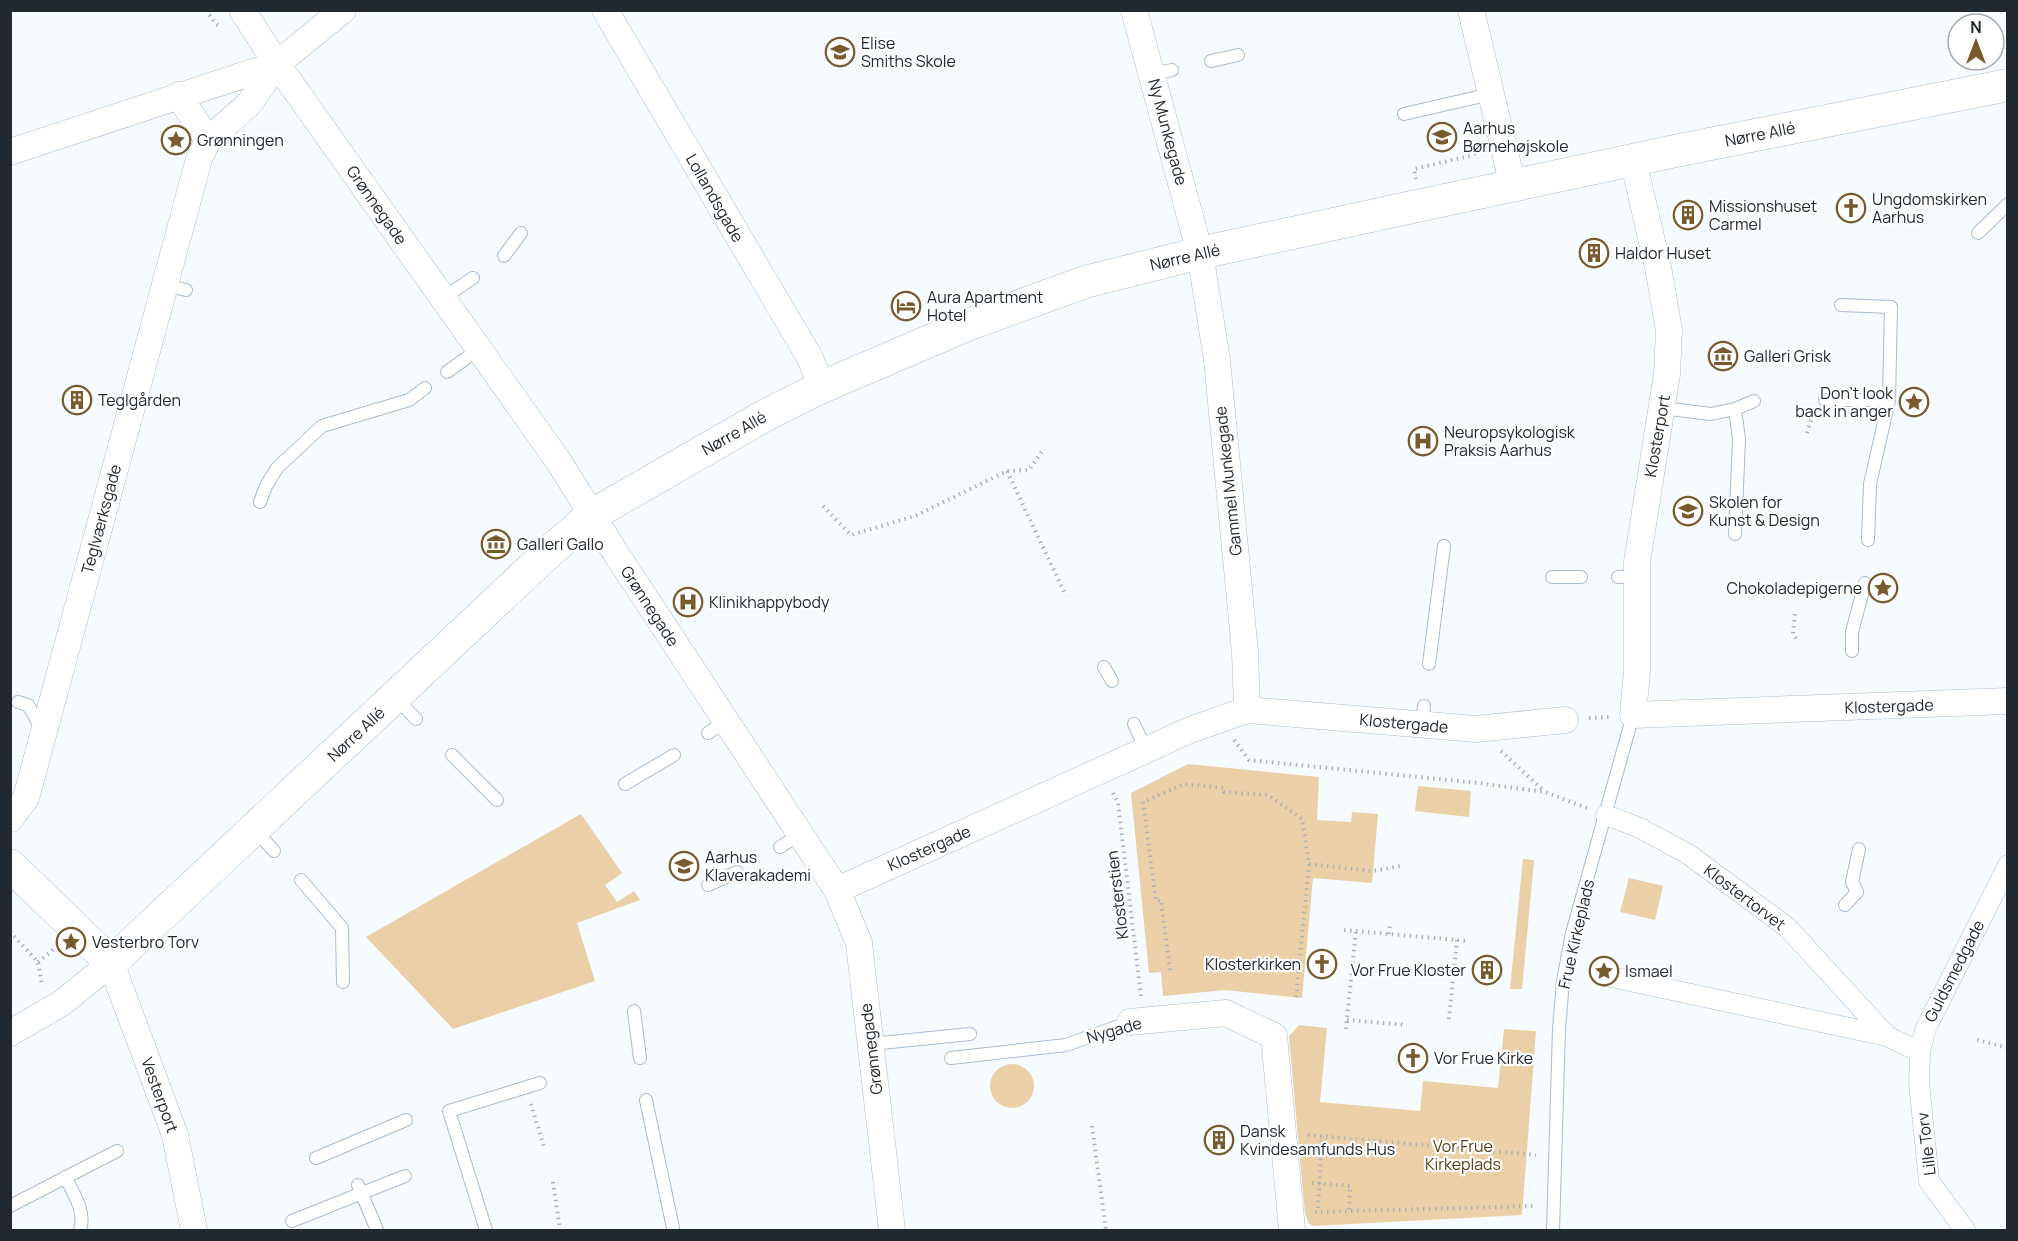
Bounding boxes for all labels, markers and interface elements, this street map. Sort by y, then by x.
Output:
north arrow [1946,12,2006,72]
text: N [1970,16,1982,38]
place label: Elise Smiths Skole [861,32,956,72]
school or university icon: Elise Smiths Skole [824,36,856,68]
street label: Ny Munkegade [1143,76,1193,188]
street label: Nørre Allé [1723,116,1797,152]
place label: Aarhus Børnehøjskole [1463,117,1569,157]
school or university icon: Aarhus Børnehøjskole [1426,121,1458,153]
place icon: Grønningen [160,124,192,156]
place label: Grønningen [197,129,284,151]
street label: Lollandsgade [681,150,749,246]
street label: Grønnegade [342,161,412,249]
place label: Ungdomskirken Aarhus [1872,188,1987,228]
church icon: Ungdomskirken Aarhus [1835,192,1867,224]
place label: Missionshuset Carmel [1709,195,1817,235]
building icon: Missionshuset Carmel [1672,199,1704,231]
building icon: Haldor Huset [1578,237,1610,269]
street label: Nørre Allé [1148,238,1222,276]
place label: Haldor Huset [1615,242,1711,264]
place label: Aura Apartment Hotel [927,286,1043,326]
hotel icon: Aura Apartment Hotel [890,290,922,322]
museum icon: Galleri Grisk [1707,340,1739,372]
place label: Galleri Grisk [1744,345,1832,367]
place label: Don't look back in anger [1795,382,1894,422]
building icon: Teglgården [61,384,93,416]
place icon: Don't look back in anger [1898,386,1930,418]
place label: Teglgården [98,389,181,411]
street label: Klosterport [1639,393,1675,479]
street label: Gammel Munkegade [1209,405,1247,557]
street label: Nørre Allé [698,406,770,460]
place label: Neuropsykologisk Praksis Aarhus [1444,421,1576,461]
hospital icon: Neuropsykologisk Praksis Aarhus [1407,425,1439,457]
street label: Teglværksgade [76,462,126,576]
place label: Skolen for Kunst & Design [1709,491,1820,531]
school or university icon: Skolen for Kunst & Design [1672,495,1704,527]
museum icon: Galleri Gallo [480,528,512,560]
place label: Galleri Gallo [517,533,604,555]
street label: Grønnegade [616,561,684,651]
place icon: Chokoladepigerne [1867,572,1899,604]
place label: Chokoladepigerne [1727,577,1862,599]
hospital icon: Klinikhappybody [672,586,704,618]
place label: Klinikhappybody [709,591,830,613]
street label: Klostergade [1844,693,1934,719]
street label: Nørre Allé [322,702,390,766]
street label: Klostergade [1359,708,1449,738]
street label: Klostergade [884,820,974,876]
place label: Aarhus Klaverakademi [705,846,811,886]
street label: Klosterstien [1101,849,1133,941]
school or university icon: Aarhus Klaverakademi [668,850,700,882]
street label: Klostertorvet [1700,859,1790,935]
street label: Frue Kirkeplads [1553,877,1599,991]
street label: Guldsmedgade [1919,916,1989,1026]
place icon: Vesterbro Torv [55,926,87,958]
place label: Vesterbro Torv [92,931,199,953]
church icon: Klosterkirken [1306,948,1338,980]
place label: Klosterkirken [1205,953,1301,975]
building icon: Vor Frue Kloster [1471,954,1503,986]
place icon: Ismael [1588,955,1620,987]
place label: Vor Frue Kloster [1351,959,1466,981]
place label: Ismael [1625,960,1673,982]
street label: Grønnegade [854,1002,888,1096]
street label: Nygade [1084,1012,1144,1048]
church icon: Vor Frue Kirke [1397,1042,1429,1074]
place label: Vor Frue Kirke [1434,1047,1533,1069]
street label: Vesterport [136,1054,184,1136]
street label: Lille Torv [1911,1111,1941,1177]
place label: Dansk Kvindesamfunds Hus [1240,1120,1395,1160]
building icon: Dansk Kvindesamfunds Hus [1203,1124,1235,1156]
park label: Vor Frue Kirkeplads [1425,1135,1501,1175]

